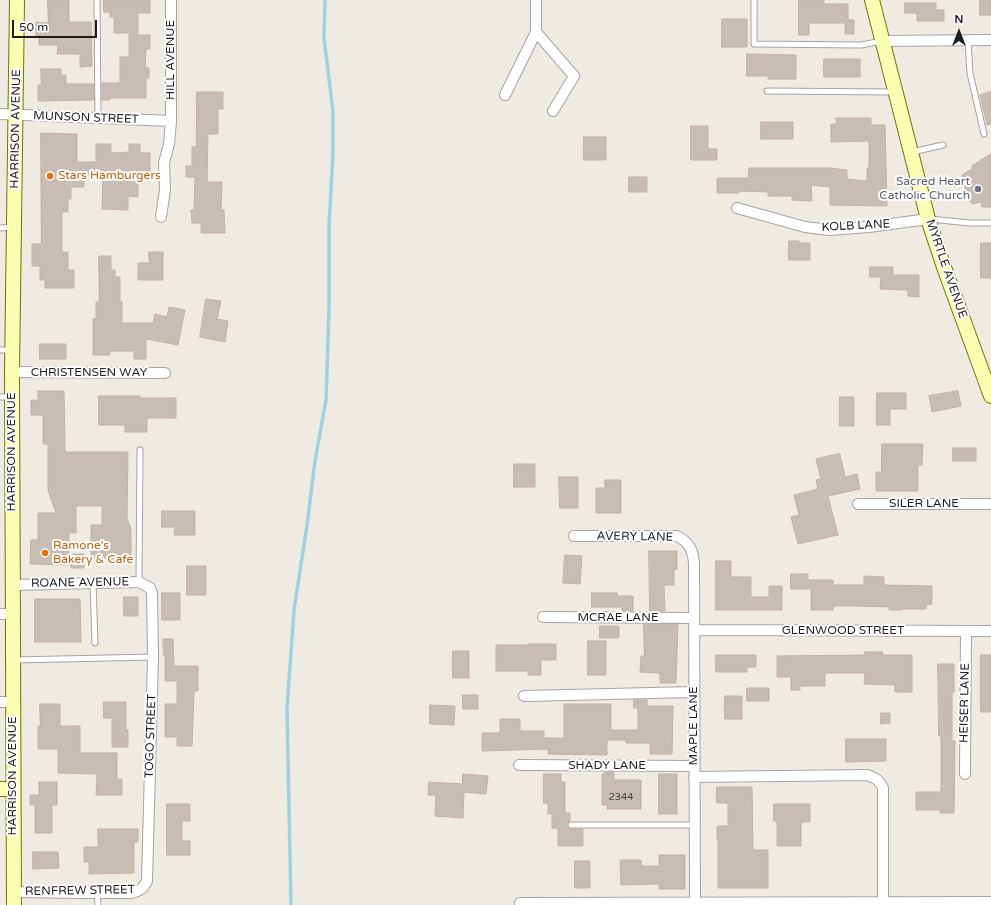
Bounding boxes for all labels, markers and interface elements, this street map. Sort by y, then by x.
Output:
scale bar [14,12,99,38]
north arrow [939,12,979,52]
text: N [955,13,963,26]
text: 50 m [19,20,48,34]
street label: HILL AVENUE [164,20,178,100]
street label: HARRISON AVENUE [8,69,24,189]
street label: MUNSON STREET [33,109,139,127]
place label: Stars Hamburgers [58,169,161,183]
marker: Stars Hamburgers [45,171,55,181]
place label: Sacred Heart Catholic Church [879,175,970,203]
marker: Sacred Heart Catholic Church [973,184,983,194]
street label: KOLB LANE [821,217,891,235]
street label: MYRTLE AVENUE [922,218,970,320]
street label: CHRISTENSEN WAY [31,366,147,380]
street label: HARRISON AVENUE [5,392,19,512]
street label: SILER LANE [889,497,959,511]
street label: AVERY LANE [597,529,673,545]
place label: Ramone's Bakery & Cafe [53,539,133,567]
marker: Ramone's Bakery & Cafe [40,548,50,558]
street label: ROANE AVENUE [31,575,129,591]
street label: MCRAE LANE [577,611,659,625]
street label: GLENWOOD STREET [782,624,904,638]
street label: HEISER LANE [957,663,973,743]
street label: MAPLE LANE [687,686,701,766]
street label: TOGO STREET [142,694,160,778]
street label: HARRISON AVENUE [6,716,20,836]
street label: SHADY LANE [568,759,646,773]
house number: 2344 [608,791,634,803]
street label: RENFREW STREET [25,883,135,899]

